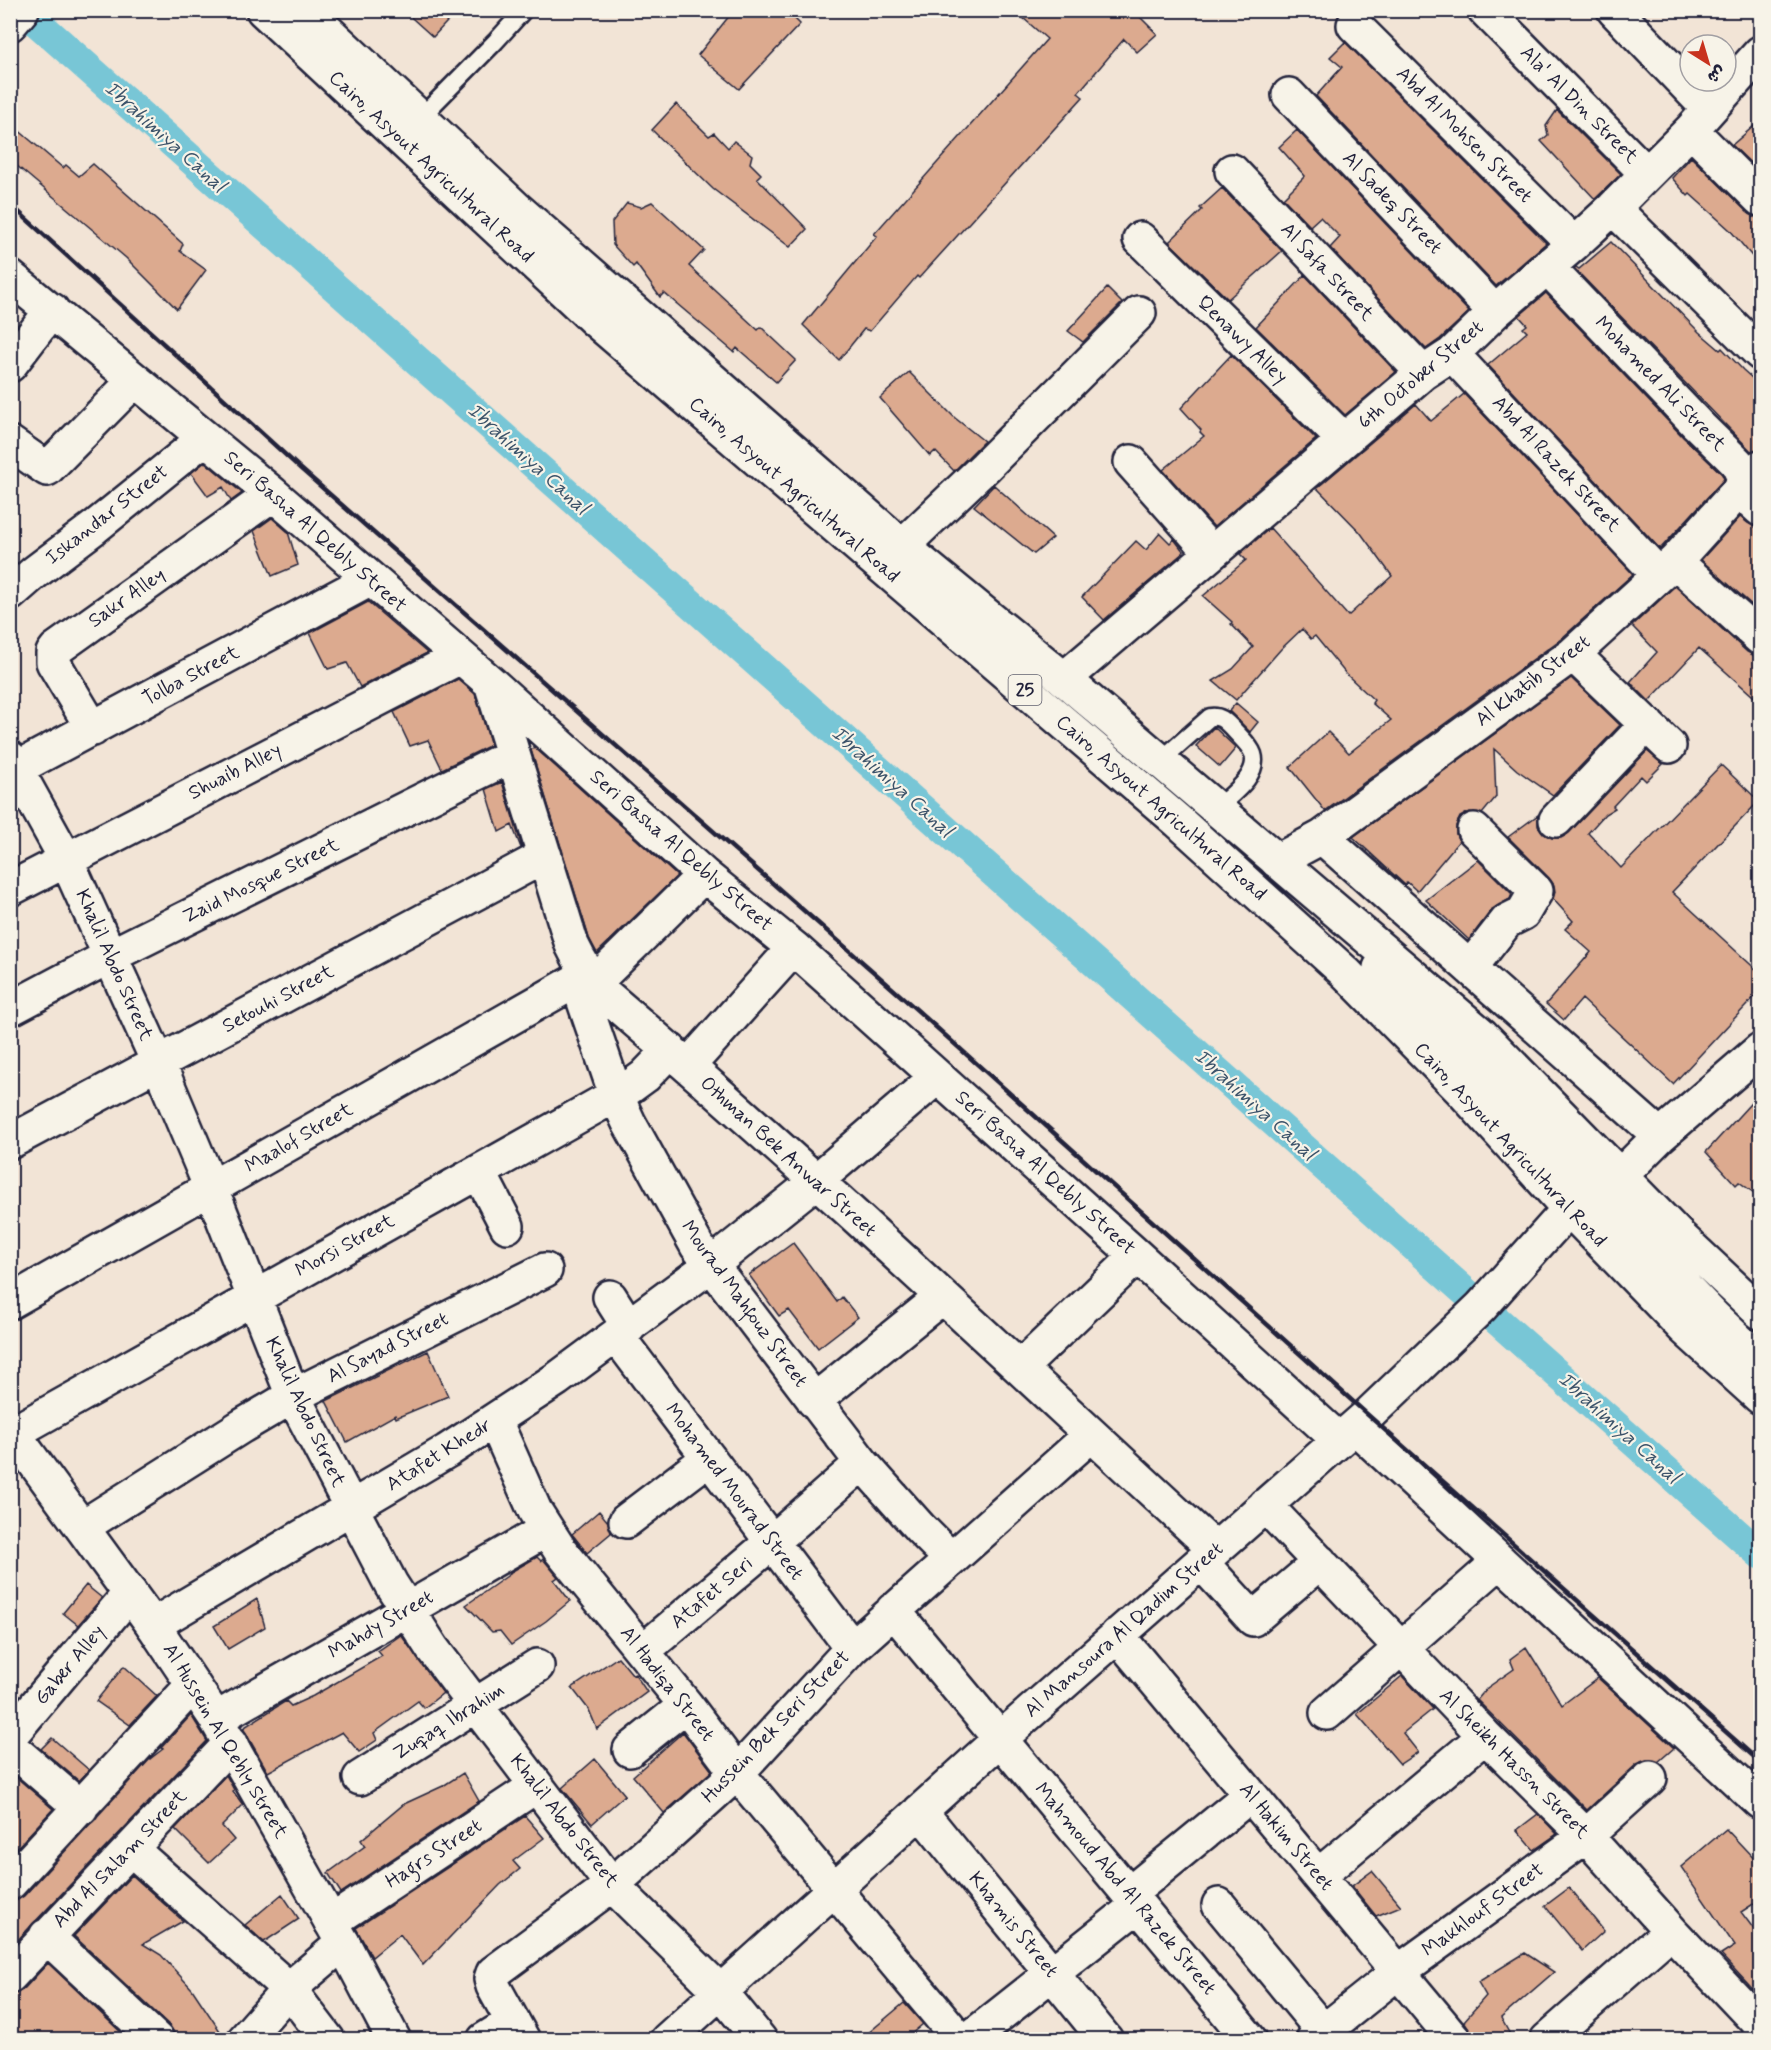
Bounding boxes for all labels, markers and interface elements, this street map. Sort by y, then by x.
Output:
north arrow [1678,33,1738,93]
street label: Ala' Al Din Street [1514,40,1644,170]
text: ش [1703,60,1729,87]
street label: Abd Al Mohsen Street [1390,61,1538,209]
street label: Cairo, Asyout Agricultural Road [323,65,539,269]
water label: Ibrahimiya Canal [98,75,233,200]
street label: Al Sadeq Street [1336,146,1448,260]
street label: Al Safa Street [1274,217,1380,327]
street label: Qenawy Alley [1191,290,1293,390]
street label: Mohamed Ali Street [1588,310,1732,458]
street label: 6th October Street [1352,314,1490,436]
street label: Abd Al Razek Street [1486,390,1626,538]
street label: Cairo, Asyout Agricultural Road [683,391,905,589]
water label: Ibrahimiya Canal [461,397,596,522]
street label: Seri Basha Al Qebly Street [218,445,412,619]
street label: Iskandar Street [40,459,174,571]
street label: Sakr Alley [83,562,171,634]
street label: Al Khatib Street [1470,629,1596,733]
street label: Tolba Street [138,639,244,713]
road number: 25 [1008,675,1042,705]
street label: Cairo, Asyout Agricultural Road [1050,709,1272,907]
water label: Ibrahimiya Canal [825,720,960,845]
street label: Shuaib Alley [184,737,286,807]
street label: Seri Basha Al Qebly Street [584,764,778,938]
street label: Zaid Mosque Street [178,831,344,931]
street label: Khalil Abdo Street [69,885,160,1045]
street label: Setouhi Street [217,958,339,1040]
street label: Cairo, Asyout Agricultural Road [1408,1037,1612,1253]
water label: Ibrahimiya Canal [1188,1043,1323,1168]
street label: Othman Bek Anwar Street [694,1070,882,1244]
street label: Seri Basha Al Qebly Street [949,1085,1141,1261]
street label: Maalof Street [240,1096,358,1180]
street label: Morsi Street [291,1208,400,1284]
street label: Mourad Mahfouz Street [673,1215,814,1394]
street label: Al Sayad Street [323,1306,453,1390]
street label: Khalil Abdo Street [258,1332,352,1492]
water label: Ibrahimiya Canal [1552,1366,1687,1491]
street label: Mohamed Mourad Street [658,1398,810,1586]
street label: Atafet Khedr [381,1412,497,1498]
street label: Al Mansoura Al Qadim Street [1019,1536,1229,1724]
street label: Atafet Seri [665,1551,759,1635]
street label: Mahdy Street [323,1584,439,1666]
street label: Gaber Alley [29,1619,111,1711]
street label: Al Hadiqa Street [613,1621,721,1747]
street label: Al Hussein Al Qebly Street [156,1638,294,1844]
street label: Hussein Bek Seri Street [696,1645,856,1809]
street label: Zuqaq Ibrahim [388,1677,510,1767]
street label: Al Sheikh Hassn Street [1433,1683,1595,1845]
street label: Khalil Abdo Street [503,1748,625,1894]
street label: Mahmoud Abd Al Razek Street [1028,1777,1222,2001]
street label: Al Hakim Street [1233,1777,1339,1897]
street label: Abd Al Salam Street [47,1784,193,1934]
street label: Hagrs Street [380,1813,489,1897]
street label: Makhlouf Street [1417,1857,1549,1963]
street label: Khamis Street [962,1866,1064,1984]

